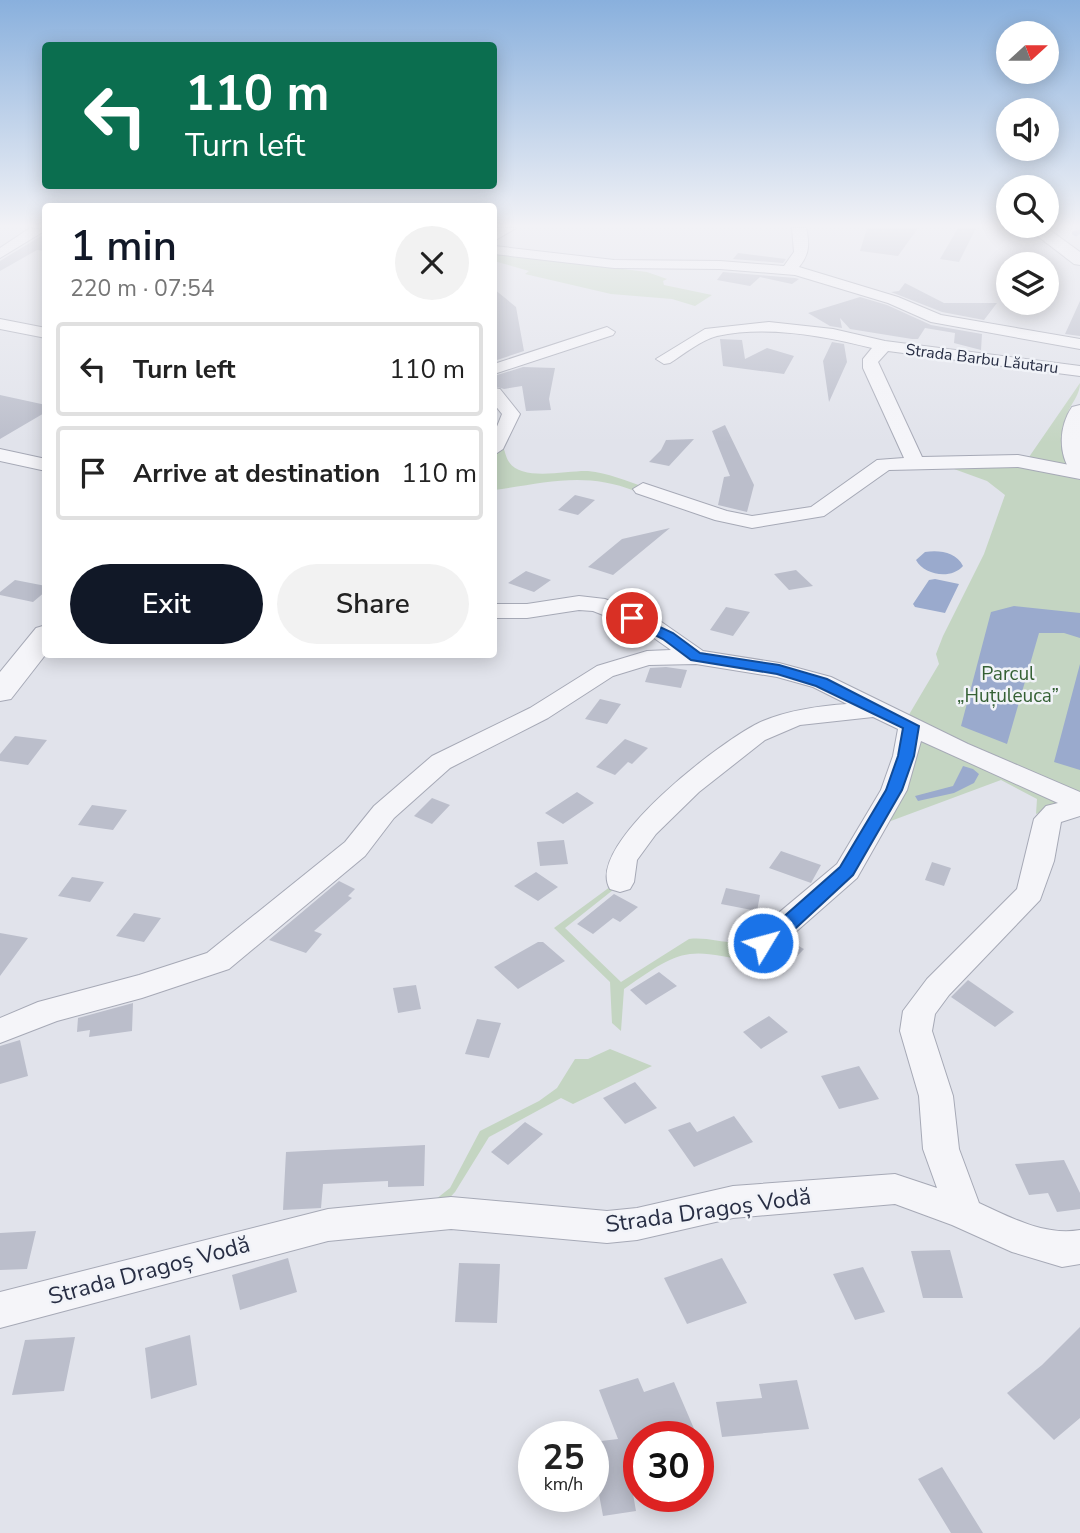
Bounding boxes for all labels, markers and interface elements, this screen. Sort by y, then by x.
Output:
north arrow [996,21,1059,84]
map controls [996,21,1059,315]
text: 110 m [185,60,329,127]
icon: left [70,70,161,161]
button: sound [996,98,1059,161]
text: Turn left [185,124,305,167]
button: search [996,175,1059,238]
text: 1 min [70,218,177,275]
button: close [395,226,469,300]
button: layers [996,252,1059,315]
text: 220 m · 07:54 [70,273,215,304]
street label: Strada Barbu Lăutaru [904,339,1060,379]
icon: left [74,350,112,388]
text: Turn left [133,352,236,387]
text: 110 m [389,352,465,387]
icon: arrive [74,454,112,492]
text: Arrive at destination [133,456,380,491]
text: 110 m [401,456,477,491]
button: Exit [70,564,263,644]
button: Share [277,564,469,644]
pin [602,588,662,648]
icon: arrive [613,599,651,637]
park label: Parcul „Huțuleuca” [957,661,1059,709]
position arrow [726,906,800,980]
street label: Strada Dragoș Vodă [603,1181,813,1240]
street label: Strada Dragoș Vodă [45,1229,253,1312]
speed limit sign: 30 [623,1421,714,1512]
text: 25 [542,1434,585,1481]
text: km/h [544,1472,583,1496]

